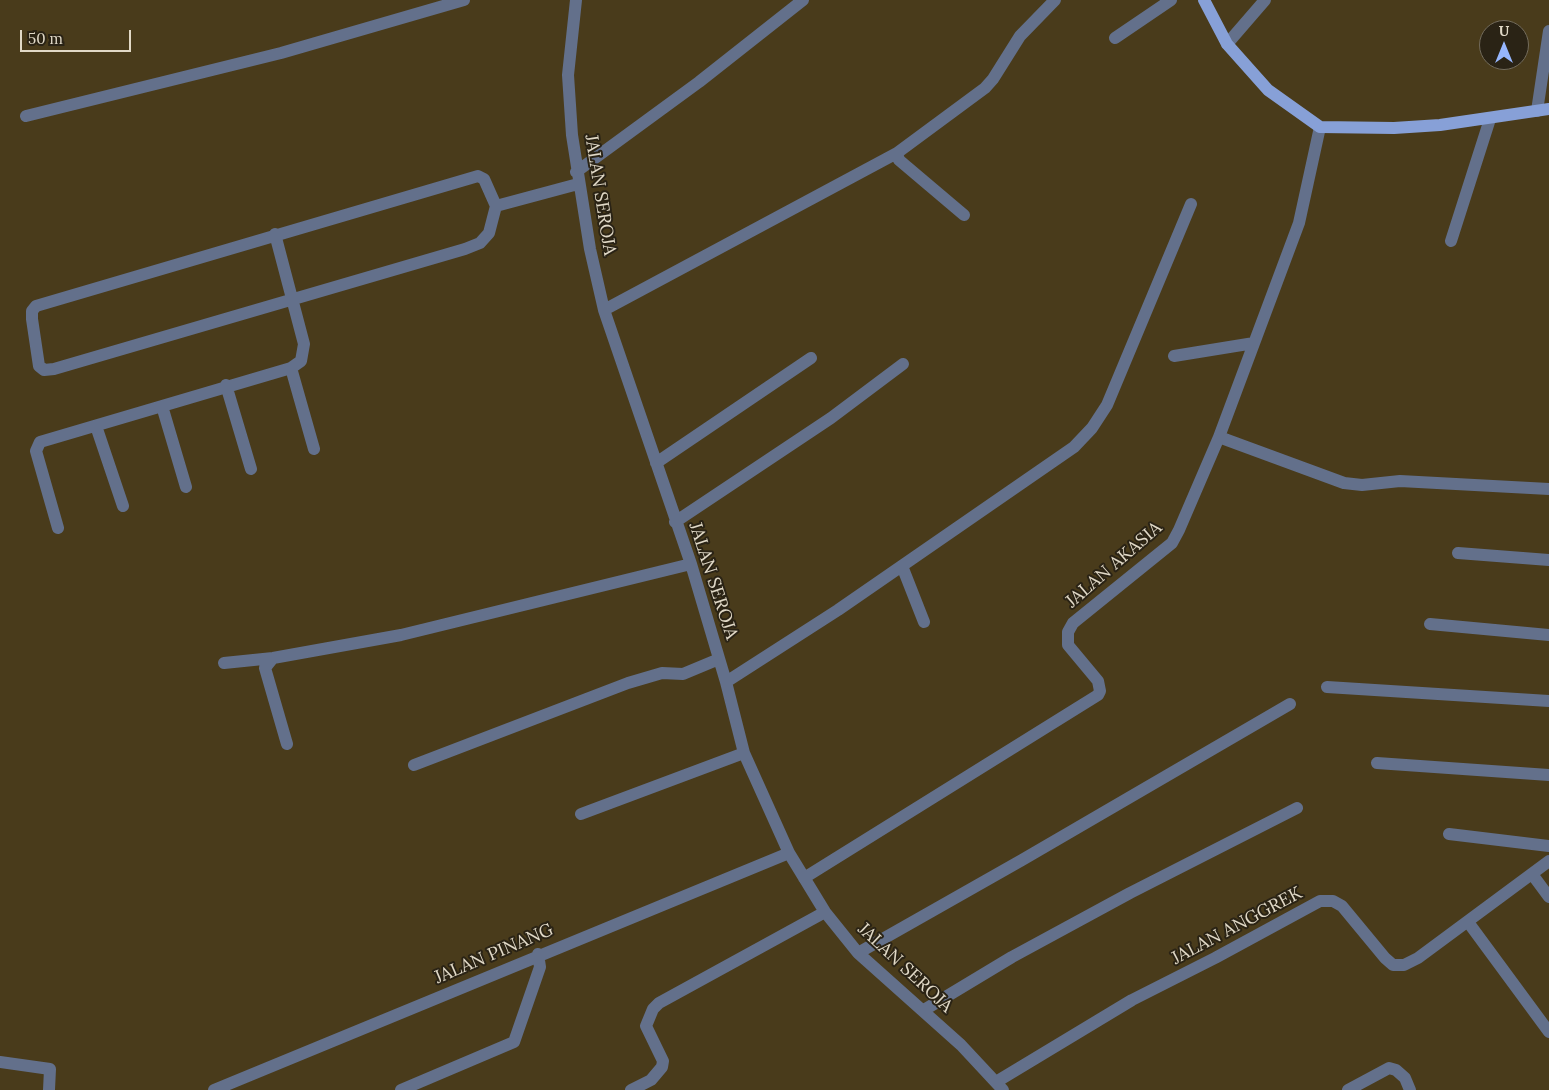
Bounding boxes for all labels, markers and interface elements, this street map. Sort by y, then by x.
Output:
scale bar [22,20,134,52]
north arrow [1479,20,1529,70]
text: U [1499,22,1509,40]
text: 50 m [28,29,63,48]
street label: JALAN SEROJA [580,133,620,257]
street label: JALAN AKASIA [1062,517,1166,613]
street label: JALAN SEROJA [684,520,742,642]
street label: JALAN ANGGREK [1168,882,1306,970]
street label: JALAN PINANG [431,919,557,989]
street label: JALAN SEROJA [853,919,957,1017]

